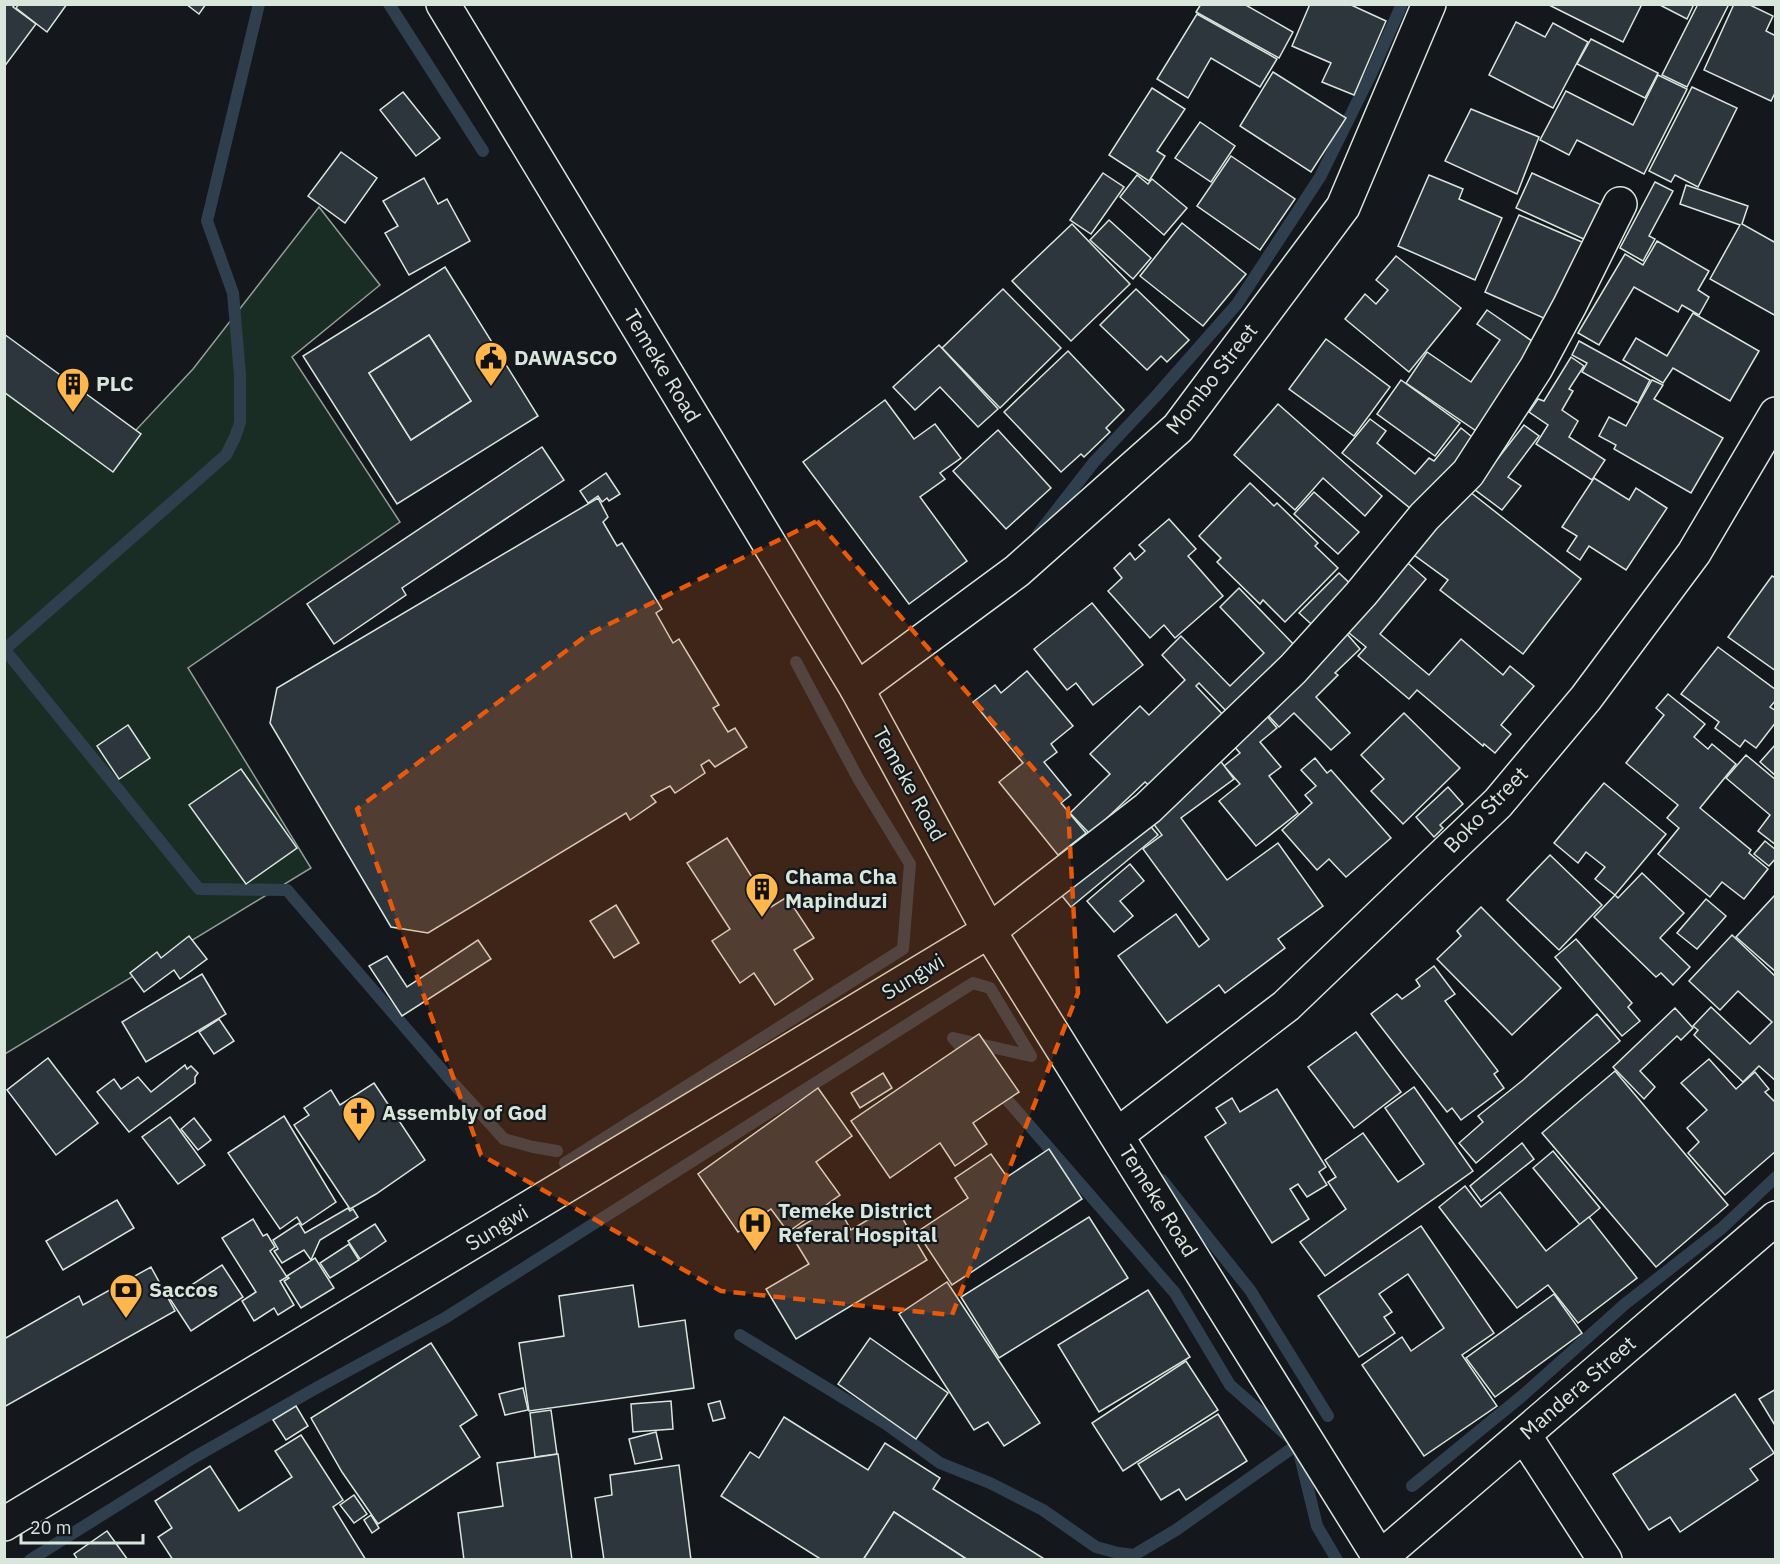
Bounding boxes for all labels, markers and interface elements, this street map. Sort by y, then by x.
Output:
street label: Temeke Road [618,304,708,427]
street label: Mombo Street [1159,317,1263,440]
public building icon: DAWASCO [473,340,509,387]
place label: DAWASCO [514,343,617,371]
building icon: PLC [55,366,91,413]
place label: PLC [96,369,134,397]
street label: Temeke Road [867,721,953,846]
street label: Boko Street [1437,760,1534,859]
place label: Chama Cha Mapinduzi [785,862,897,914]
building icon: Chama Cha Mapinduzi [744,871,780,918]
street label: Sungwi [876,946,949,1006]
church icon: Assembly of God [341,1095,377,1142]
place label: Assembly of God [382,1098,547,1126]
street label: Temeke Road [1113,1139,1205,1262]
place label: Temeke District Referal Hospital [778,1196,937,1248]
street label: Sungwi [460,1197,533,1257]
hospital icon: Temeke District Referal Hospital [737,1205,773,1252]
bank icon: Saccos [108,1272,144,1319]
place label: Saccos [149,1275,218,1303]
street label: Mandera Street [1513,1329,1641,1445]
scale bar [21,1507,142,1545]
text: 20 m [30,1516,72,1539]

